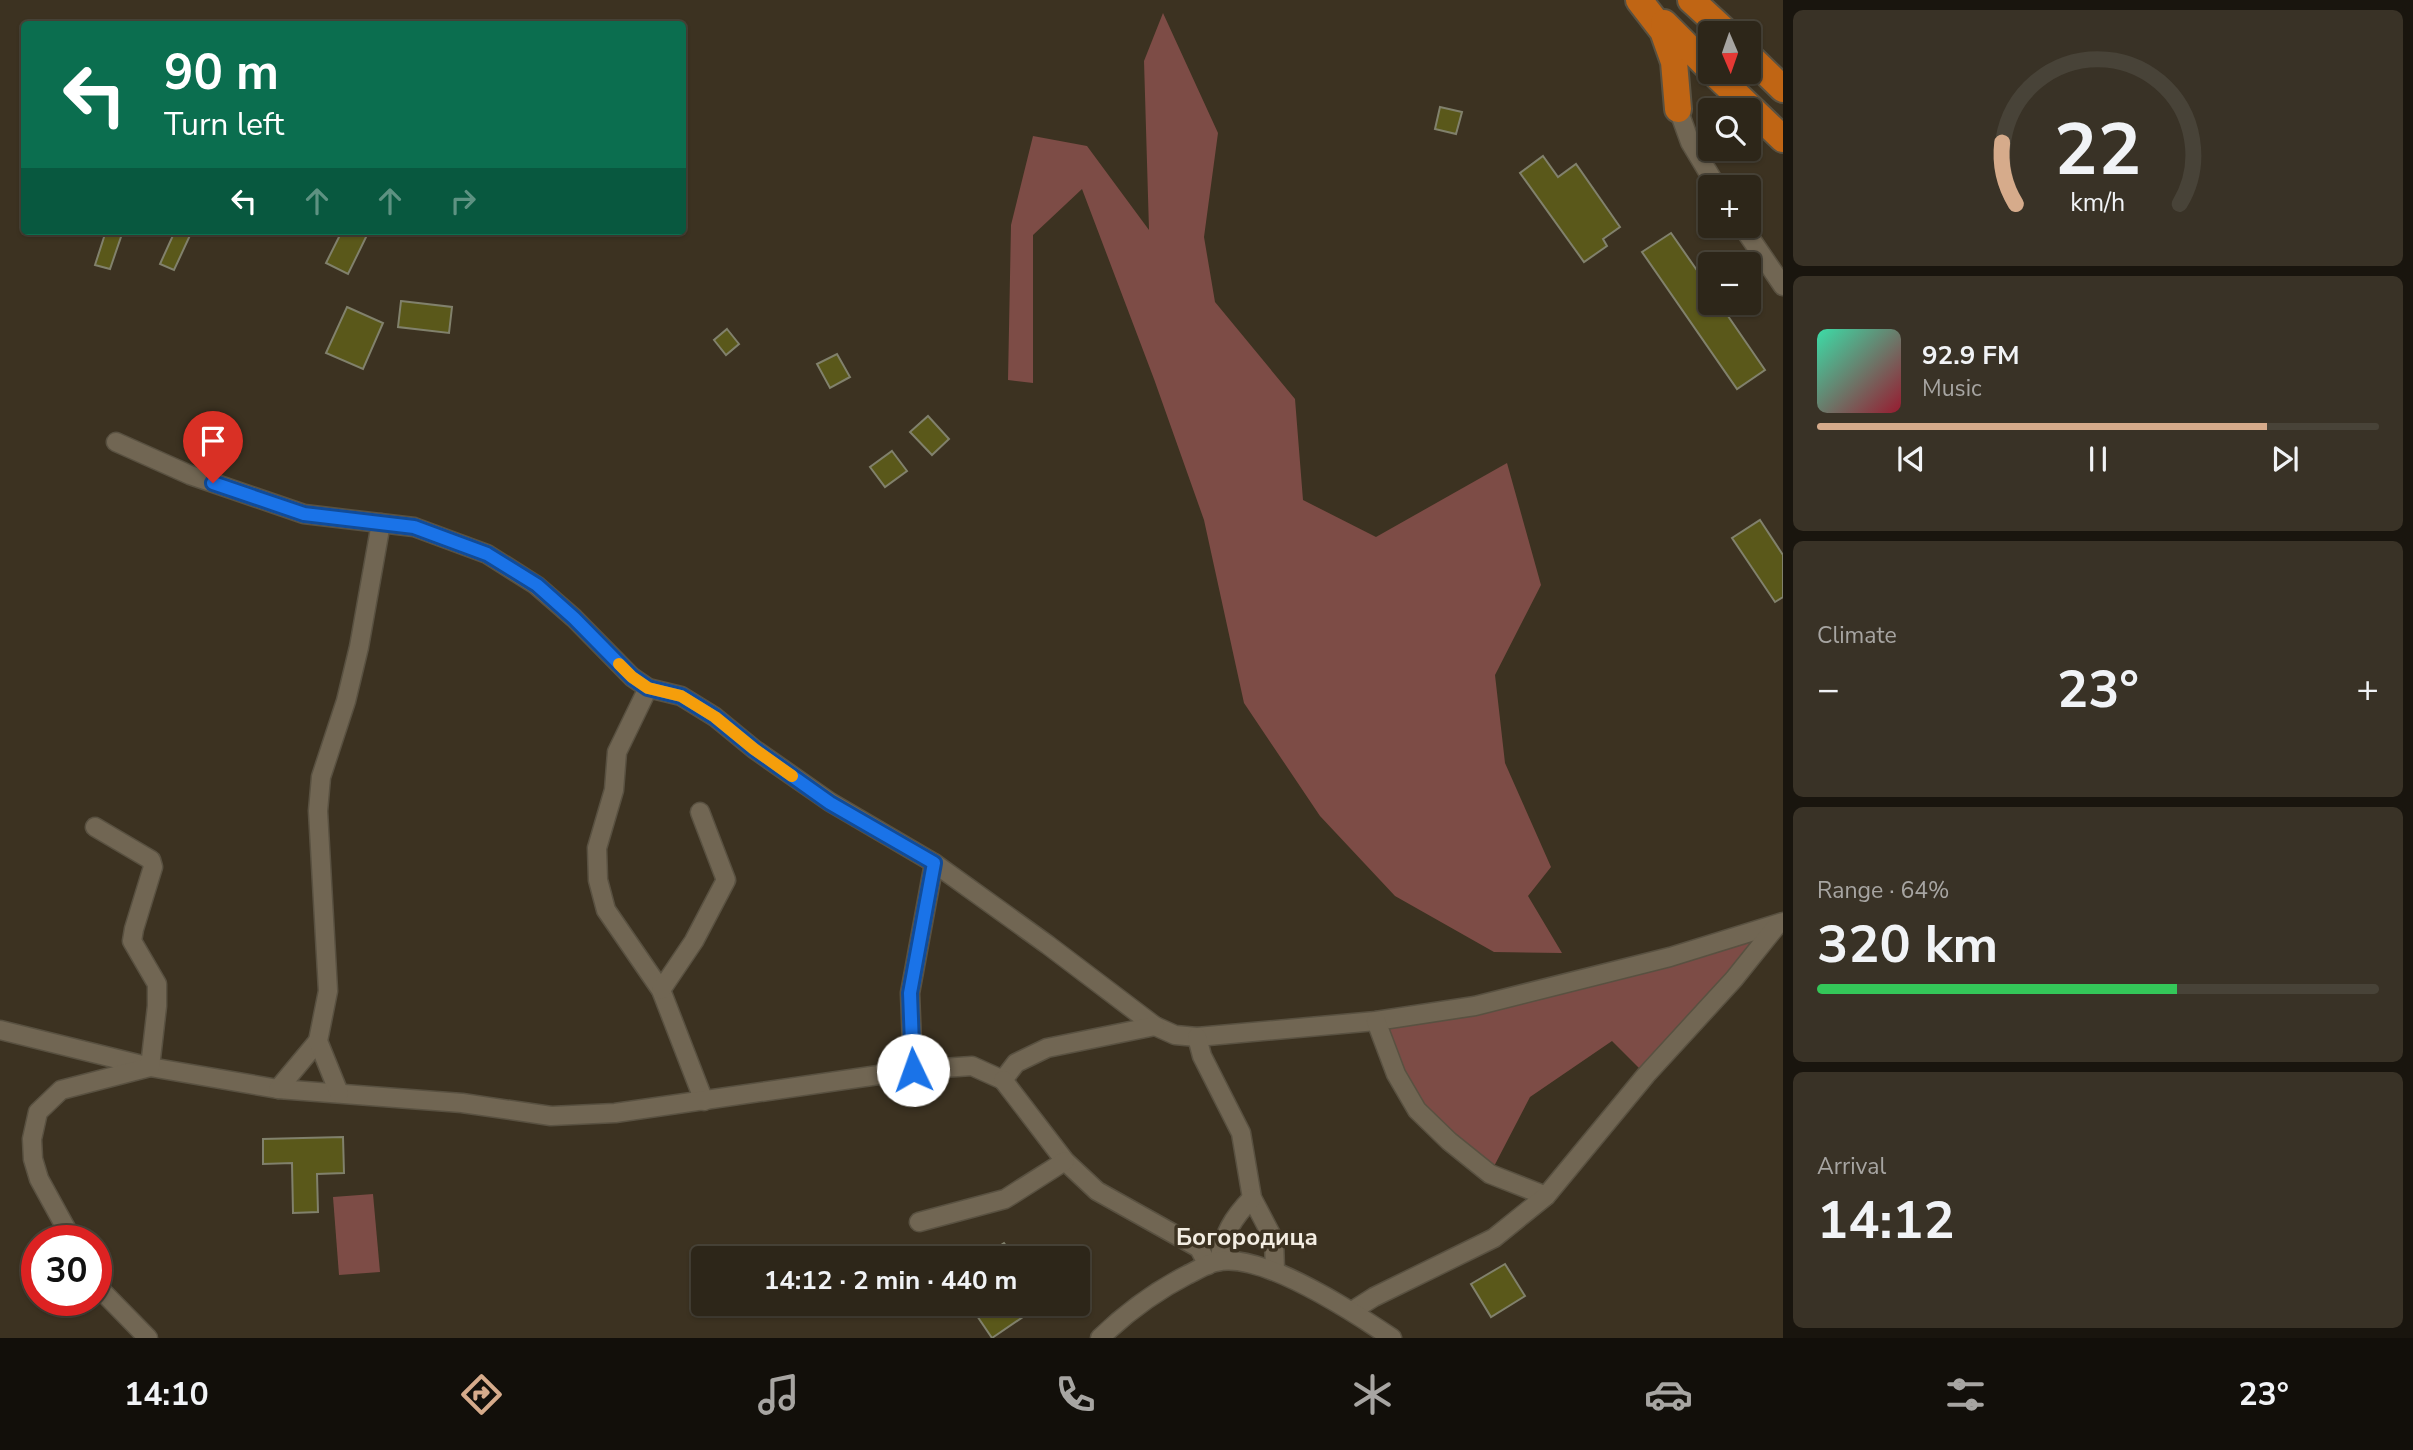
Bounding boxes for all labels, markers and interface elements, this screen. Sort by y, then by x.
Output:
north arrow [1698,21,1760,84]
map controls [1698,21,1761,315]
text: 90 m [164,39,279,106]
icon: left [49,49,140,140]
button: search [1698,98,1761,161]
text: 22 [2054,100,2142,200]
text: Turn left [164,103,284,146]
button: + [1698,175,1761,238]
icon: left [225,182,263,220]
icon: ahead [298,182,336,220]
icon: ahead [371,182,409,220]
icon: right [444,182,482,220]
text: km/h [2070,186,2126,220]
button: − [1698,252,1761,315]
text: 92.9 FM [1922,338,2019,373]
text: Music [1922,373,1982,404]
pin [183,411,243,483]
icon: arrive [194,422,232,460]
icon: previous [1892,440,1930,478]
icon: pause [2079,440,2117,478]
icon: next [2266,440,2304,478]
text: Climate [1817,620,1897,651]
text: 23° [2057,654,2139,725]
text: − [1817,664,1840,715]
text: + [2356,664,2379,715]
text: Range · 64% [1817,875,1949,906]
text: 320 km [1817,909,1998,980]
position arrow [876,1033,950,1107]
text: Arrival [1817,1151,1886,1182]
text: 14:12 [1817,1185,1955,1256]
district label: Богородица [1176,1221,1318,1253]
speed limit sign: 30 [21,1225,112,1316]
text: 14:12 · 2 min · 440 m [764,1263,1017,1298]
icon: directions [457,1370,506,1419]
icon: music [754,1370,803,1419]
icon: phone [1051,1370,1100,1419]
icon: climate [1348,1370,1397,1419]
icon: car [1644,1370,1693,1419]
icon: filters [1941,1370,1990,1419]
text: 14:10 [124,1373,209,1416]
text: 23° [2238,1373,2289,1416]

